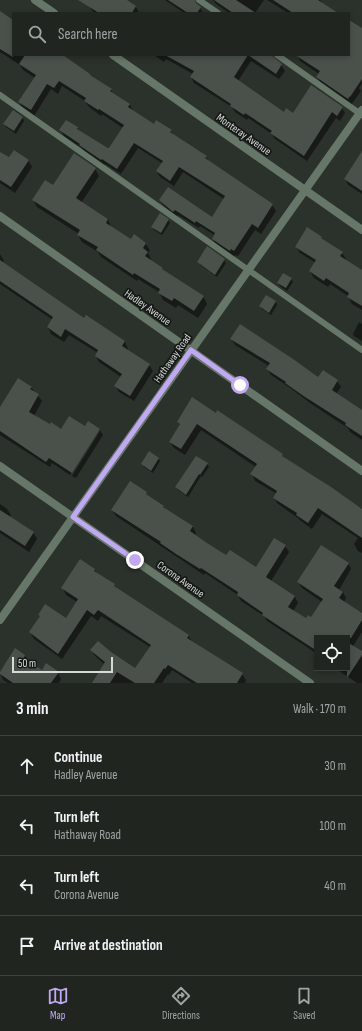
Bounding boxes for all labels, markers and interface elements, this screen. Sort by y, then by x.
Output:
search box [12,12,350,56]
icon: search [26,23,48,45]
text: Search here [58,25,118,44]
street label: Monteray Avenue [214,111,273,158]
street label: Hadley Avenue [122,287,173,328]
street label: Hathaway Road [151,331,194,385]
route start [231,376,249,394]
route end [126,551,144,569]
street label: Corona Avenue [154,558,207,600]
map controls [314,635,350,671]
button: locate [314,635,350,671]
scale bar [12,655,113,674]
text: 50 m [18,657,36,670]
text: 3 min [16,699,49,719]
text: Walk · 170 m [293,701,346,717]
text: Continue [54,748,103,767]
icon: ahead [16,755,38,777]
text: 30 m [324,758,346,774]
text: Hadley Avenue [54,767,117,783]
text: Turn left [54,808,99,827]
icon: left [16,815,38,837]
text: 100 m [319,818,346,834]
text: Hathaway Road [54,827,121,843]
text: Turn left [54,868,99,887]
icon: left [16,875,38,897]
text: 40 m [324,878,346,894]
text: Corona Avenue [54,887,119,903]
icon: arrive [16,935,38,957]
text: Arrive at destination [54,936,163,955]
tab: Map [47,985,69,1022]
tab: Directions [162,985,200,1022]
tab: Saved [293,985,315,1022]

